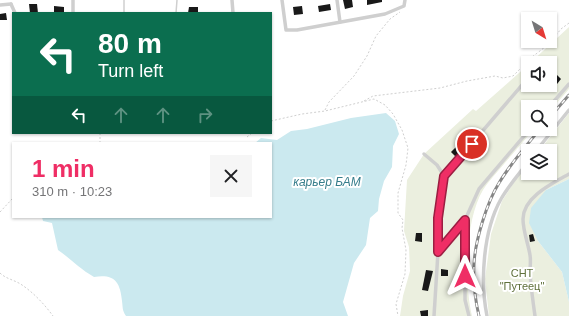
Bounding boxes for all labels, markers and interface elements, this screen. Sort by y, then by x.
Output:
north arrow [521,12,557,48]
map controls [521,12,557,180]
icon: left [32,28,84,80]
text: 80 m [98,28,162,59]
button: sound [521,56,557,92]
text: Turn left [98,61,163,81]
button: search [521,100,557,136]
icon: left [68,104,90,126]
icon: ahead [110,104,132,126]
icon: ahead [152,104,174,126]
icon: right [194,104,216,126]
pin [455,127,489,161]
icon: arrive [461,133,483,155]
button: layers [521,144,557,180]
text: 1 min [32,155,95,182]
button: close [210,155,252,197]
water label: карьер БАМ [293,175,361,189]
text: 310 m · 10:23 [32,184,112,199]
position arrow [444,255,486,297]
park label: СНТ "Путеец" [500,267,544,292]

